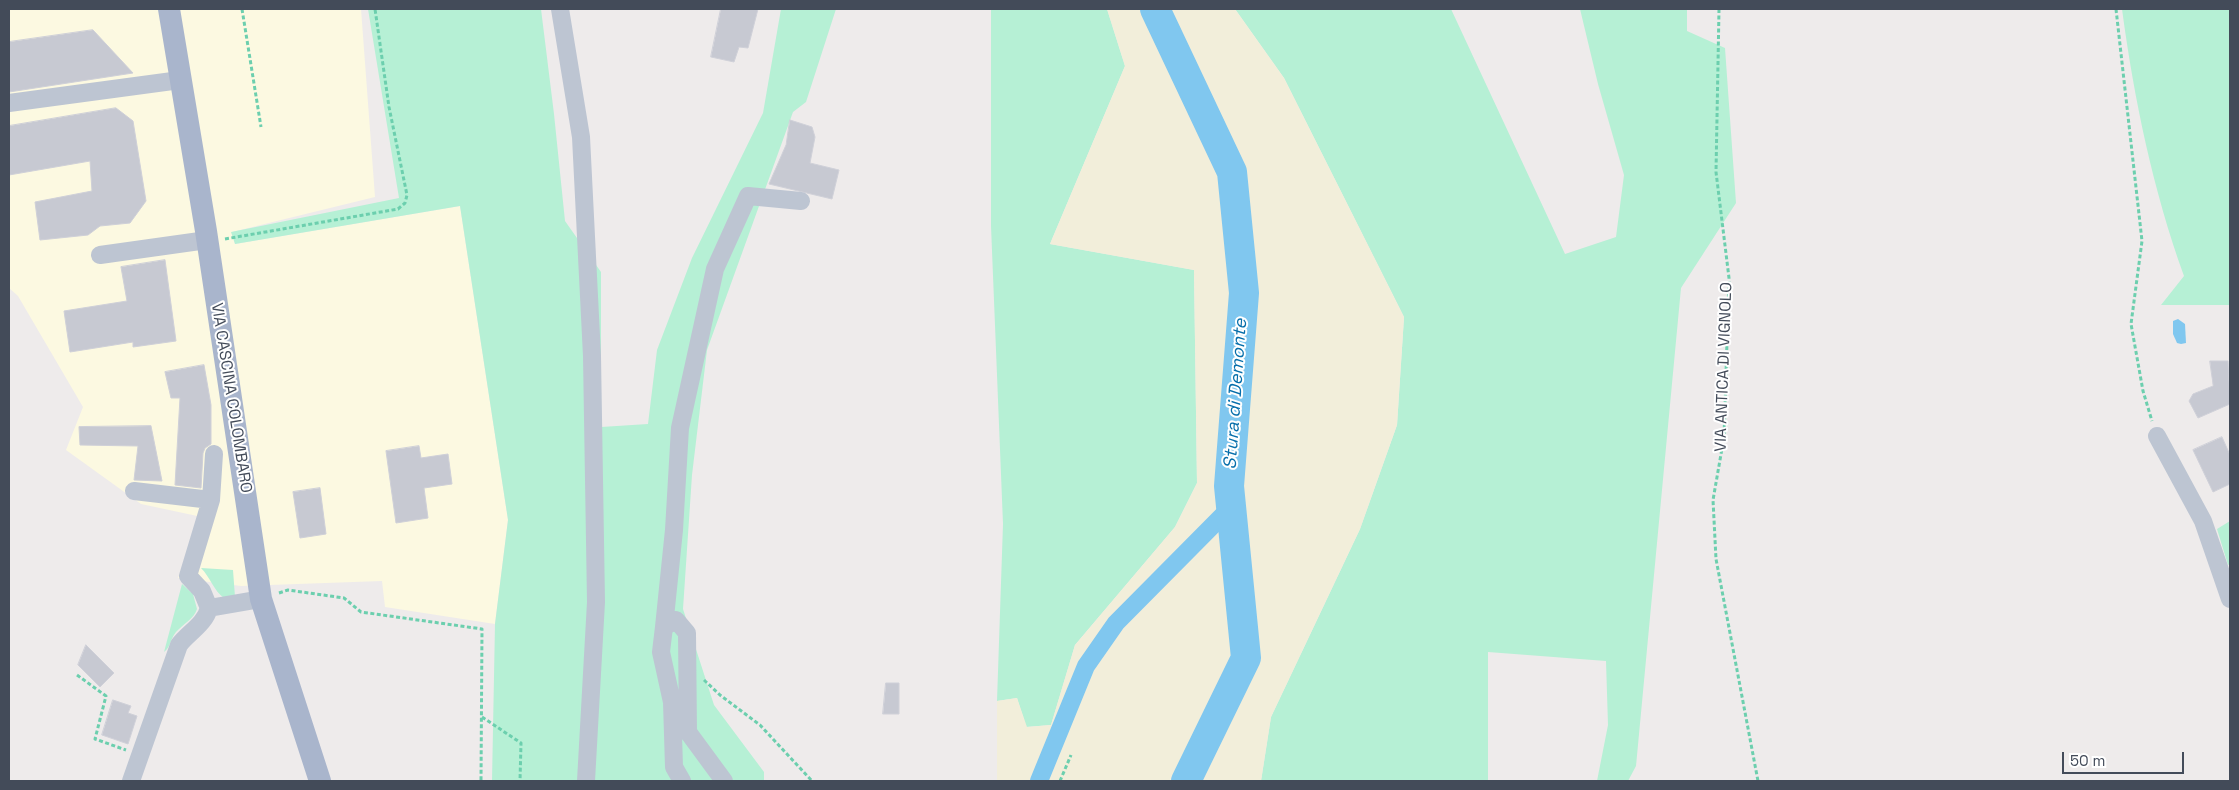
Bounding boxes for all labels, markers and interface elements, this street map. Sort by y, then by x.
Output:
street label: VIA ANTICA DI VIGNOLO [1711,282,1737,452]
street label: VIA CASCINA COLOMBARO [206,302,256,494]
water label: Stura di Demonte [1220,318,1252,470]
scale bar [2064,742,2186,774]
text: 50 m [2070,751,2105,770]

